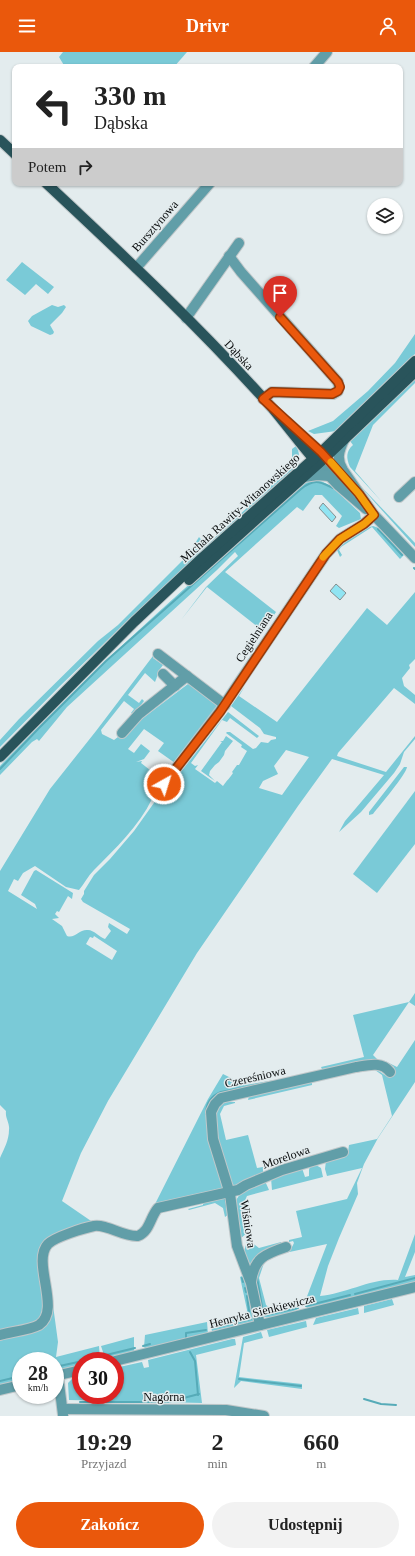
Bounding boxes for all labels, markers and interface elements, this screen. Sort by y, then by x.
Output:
icon: menu [16,15,38,37]
icon: person [377,15,399,37]
text: Drivr [186,16,229,36]
icon: left [28,80,80,132]
text: 330 m [94,80,166,111]
text: Dąbska [94,113,148,133]
icon: right [74,156,96,178]
text: Potem [28,159,66,175]
street label: Bursztynowa [129,197,181,254]
map controls [367,198,403,234]
button: layers [367,198,403,234]
pin [263,276,297,317]
icon: arrive [269,282,291,304]
street label: Dąbska [222,337,257,373]
street label: Michała Rawity-Witanowskiego [177,451,303,565]
street label: Cegielniana [233,609,276,665]
position arrow [143,763,185,805]
street label: Czereśniowa [223,1063,287,1091]
street label: Morelowa [260,1142,312,1172]
street label: Wiśniowa [237,1199,259,1250]
street label: Henryka Sienkiewicza [208,1291,317,1331]
speed limit sign: 30 [72,1352,124,1404]
text: 28 [28,1362,48,1384]
text: km/h [28,1382,48,1393]
street label: Nagórna [143,1390,185,1404]
text: 19:29 [76,1429,132,1455]
text: 2 [211,1429,223,1455]
text: 660 [303,1429,339,1455]
text: Przyjazd [81,1456,126,1471]
text: min [207,1456,228,1471]
text: m [316,1456,326,1471]
button: Zakończ [16,1502,204,1548]
button: Udostępnij [212,1502,399,1548]

